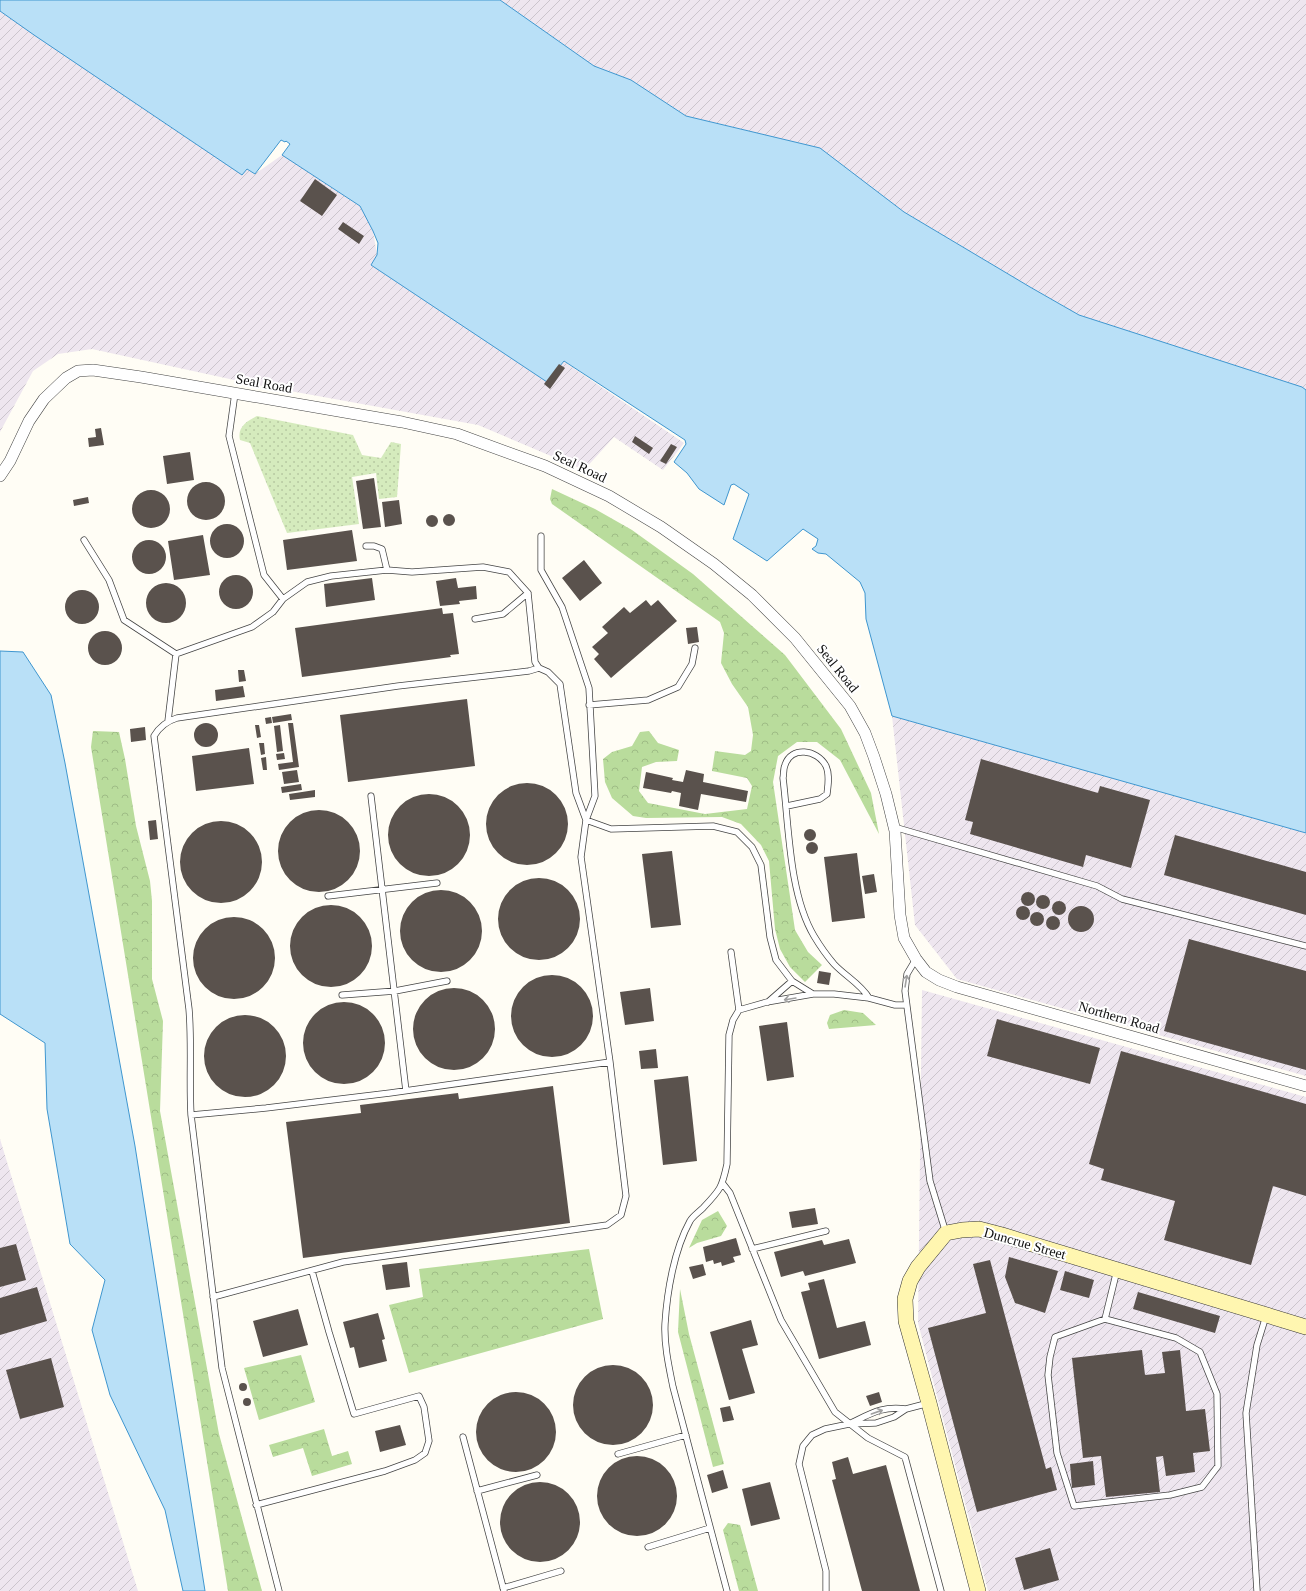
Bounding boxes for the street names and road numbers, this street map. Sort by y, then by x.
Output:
street label: Seal Road [234,371,293,396]
street label: Seal Road [551,448,609,485]
street label: Seal Road [814,641,861,695]
street label: Northern Road [1077,999,1161,1036]
street label: Duncrue Street [982,1225,1068,1262]

